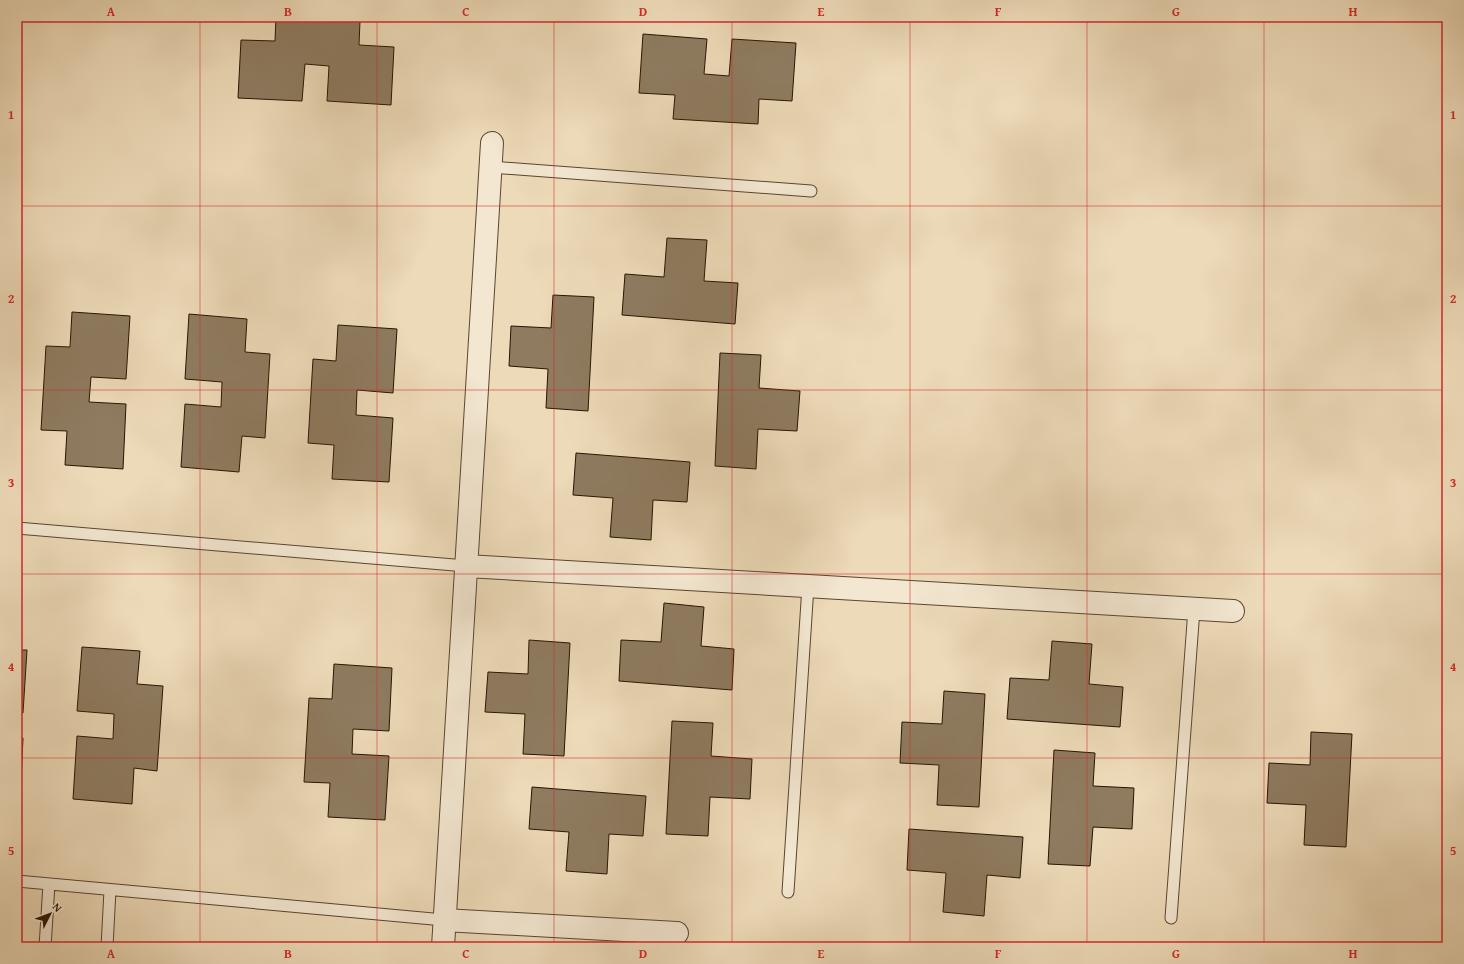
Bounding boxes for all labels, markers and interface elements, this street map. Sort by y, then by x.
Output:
text: A [107,2,116,21]
text: B [284,2,292,21]
text: C [462,2,470,21]
text: D [639,2,647,21]
text: E [818,2,825,21]
text: F [995,2,1002,21]
text: G [1172,2,1180,21]
text: H [1348,2,1358,21]
text: 1 [8,105,14,124]
text: 1 [1450,105,1456,124]
text: 2 [8,289,15,308]
text: 2 [1450,289,1457,308]
text: 3 [8,473,14,492]
text: 3 [1450,473,1456,492]
text: 4 [8,657,15,676]
text: 4 [1450,657,1457,676]
text: 5 [8,841,15,860]
text: 5 [1450,841,1457,860]
north arrow [30,894,70,934]
text: N [49,899,66,916]
text: A [107,944,116,963]
text: B [284,944,292,963]
text: C [462,944,470,963]
text: D [639,944,647,963]
text: E [818,944,825,963]
text: F [995,944,1002,963]
text: G [1172,944,1180,963]
text: H [1348,944,1358,963]

